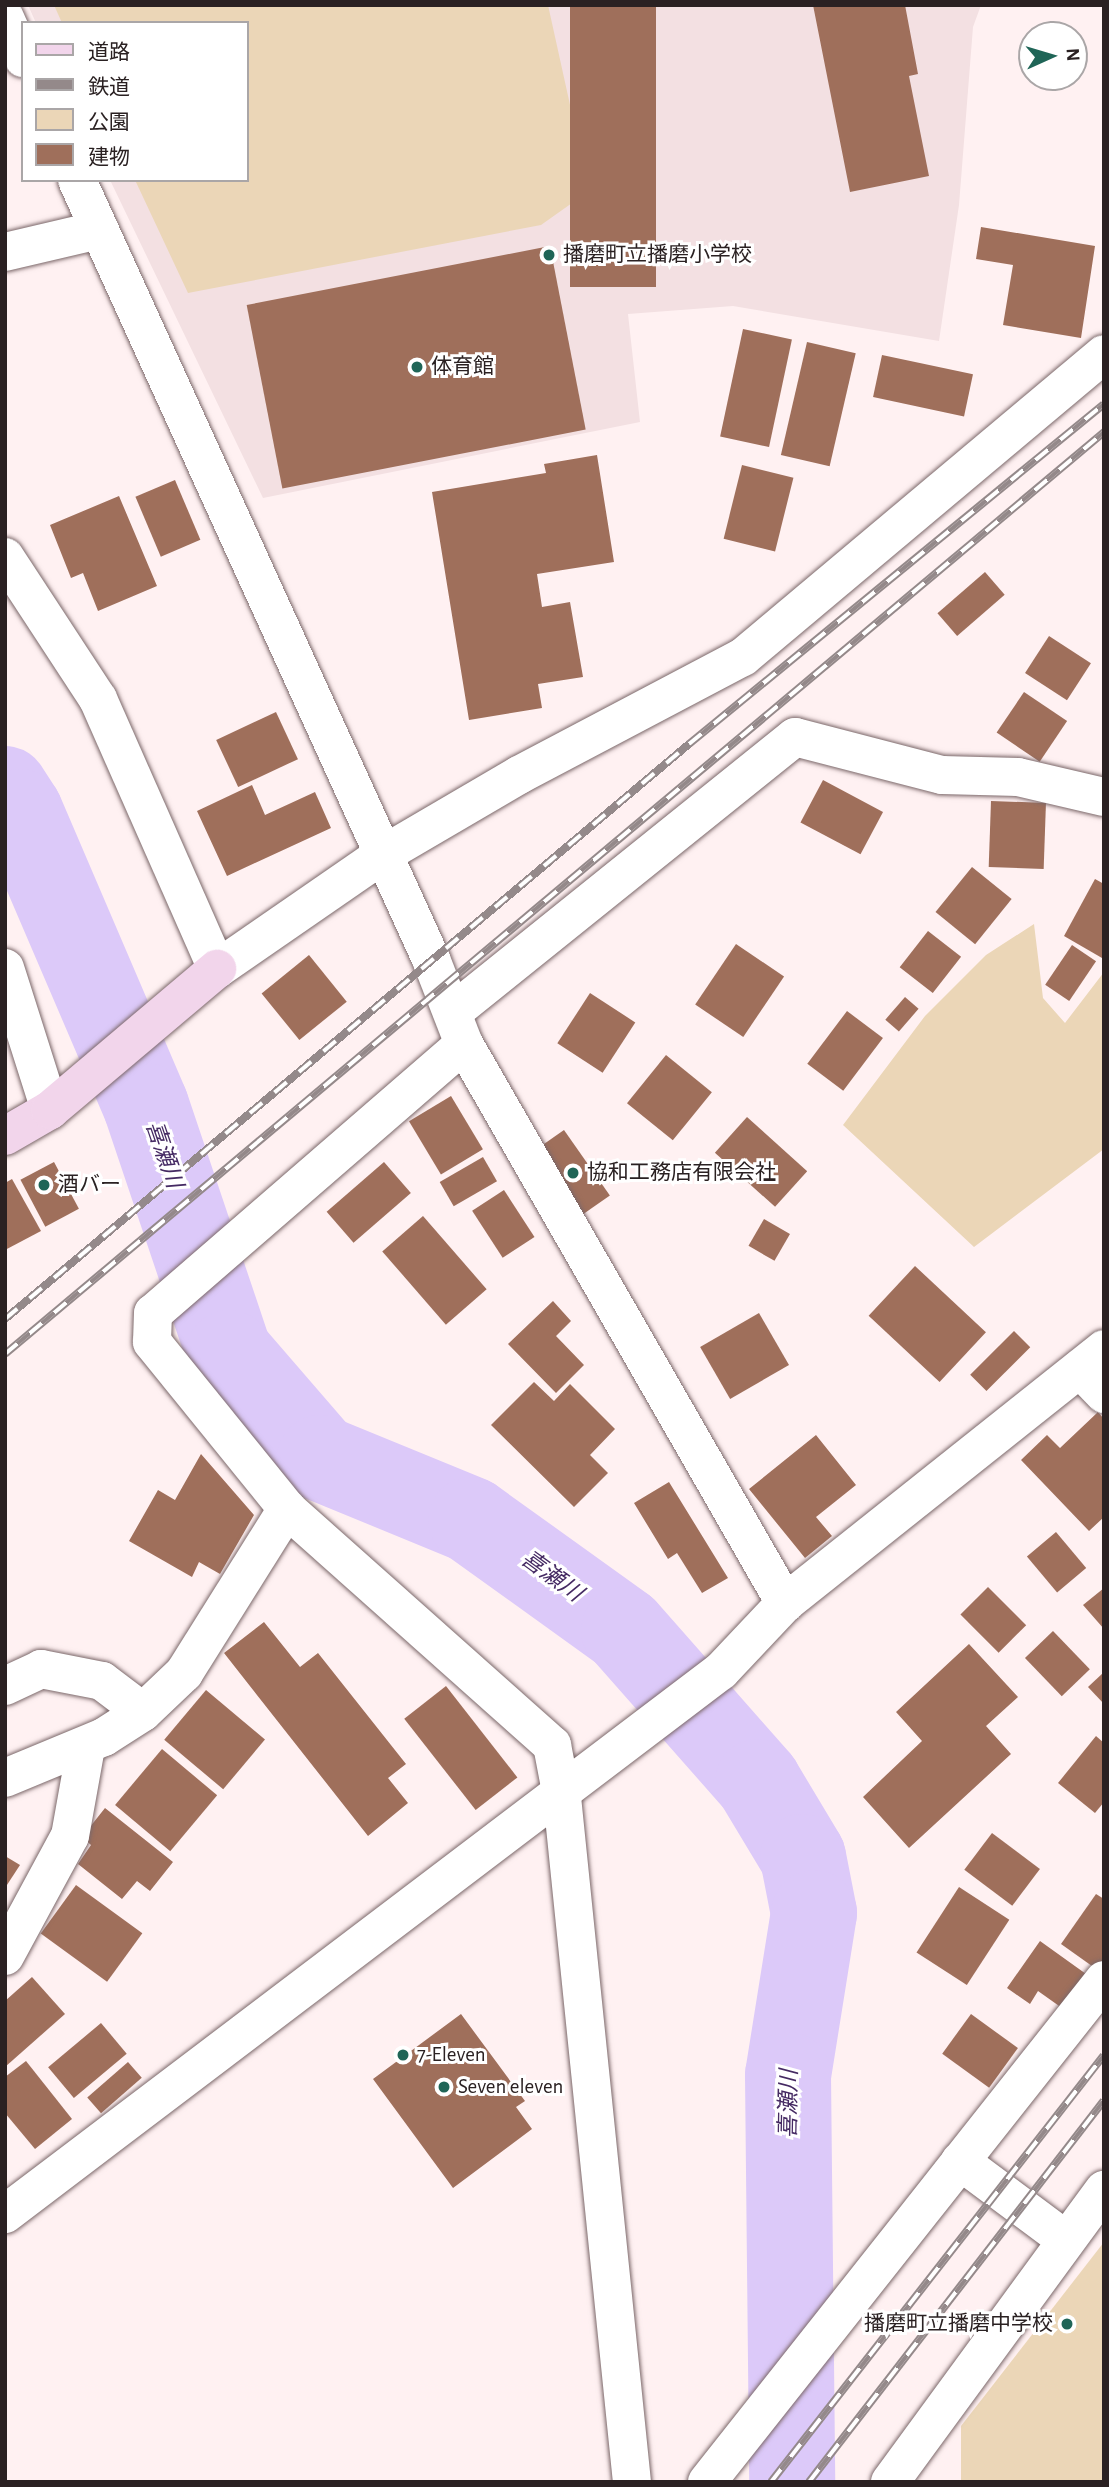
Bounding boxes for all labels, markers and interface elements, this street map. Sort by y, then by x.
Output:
legend [21,21,248,182]
north arrow [1018,21,1088,91]
text: 道路 [88,42,130,63]
text: N [1063,47,1082,62]
text: 鉄道 [88,77,130,98]
text: 公園 [88,112,130,133]
text: 建物 [88,147,130,168]
place label: 播磨町立播磨小学校 [563,242,752,268]
marker: 播磨町立播磨小学校 [541,247,557,263]
place label: 体育館 [431,354,494,380]
marker: 体育館 [409,359,425,375]
water label: 喜瀬川 [139,1118,187,1192]
place label: 協和工務店有限会社 [587,1160,776,1186]
marker: 協和工務店有限会社 [565,1165,581,1181]
place label: 酒バー [58,1172,121,1198]
marker: 酒バー [36,1177,52,1193]
water label: 喜瀬川 [515,1546,587,1608]
place label: 7-Eleven [417,2042,486,2068]
marker: 7-Eleven [395,2047,411,2063]
water label: 喜瀬川 [776,2069,804,2139]
place label: Seven eleven [458,2074,563,2100]
marker: Seven eleven [436,2079,452,2095]
place label: 播磨町立播磨中学校 [864,2311,1053,2337]
marker: 播磨町立播磨中学校 [1059,2316,1075,2332]

